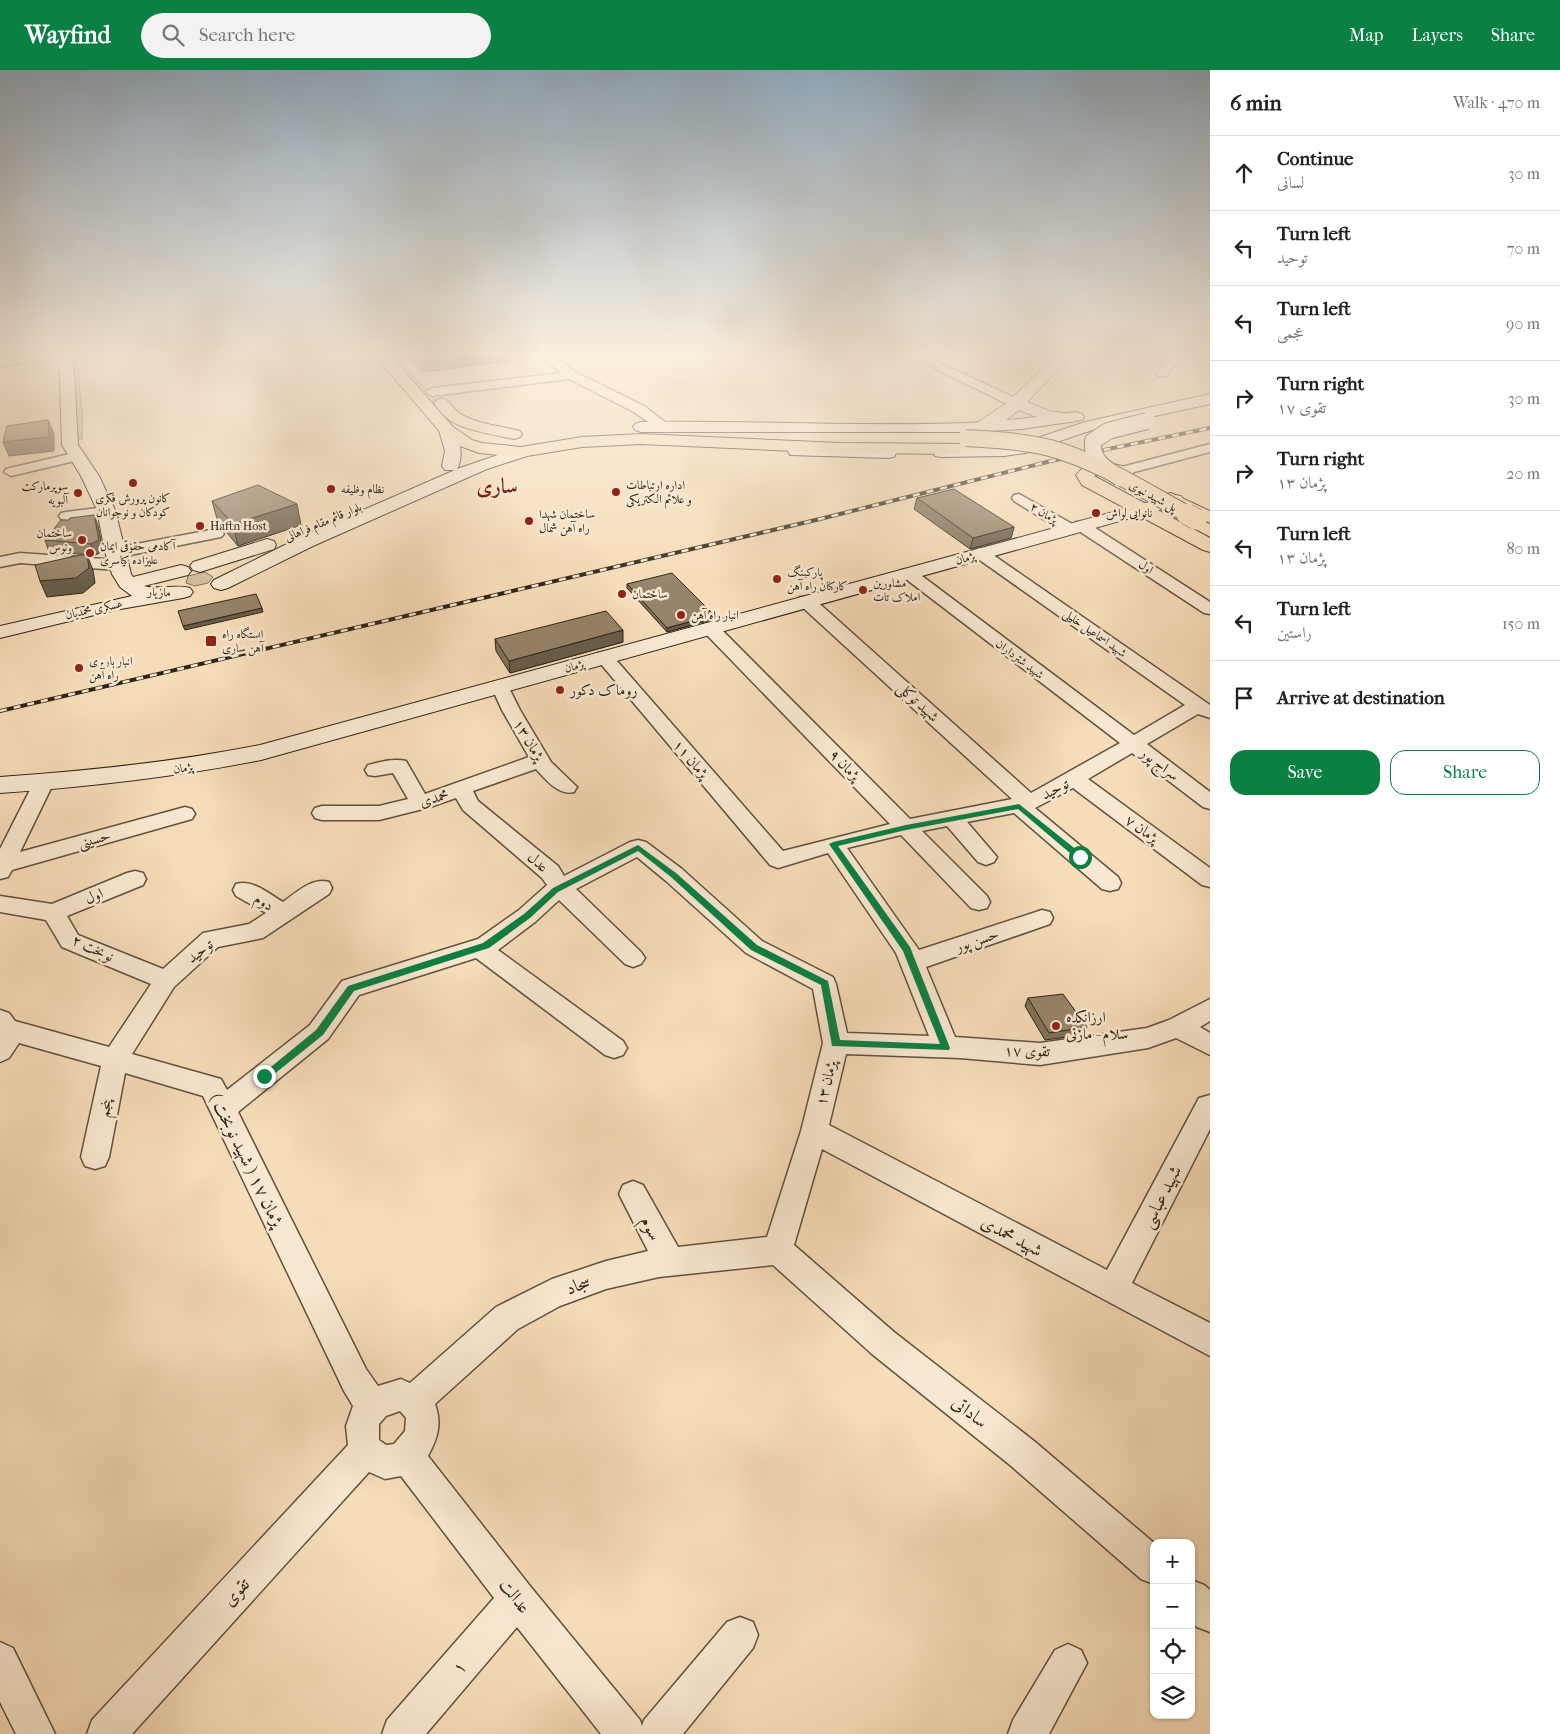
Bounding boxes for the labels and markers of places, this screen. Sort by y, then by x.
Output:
marker: کانون پرورش فکری کودکان و نوجوانان [127,477,139,489]
place label: اداره ارتباطات و علائم الکتریکی [626,478,692,510]
place label: سوپرمارکت آلبویه [21,479,69,508]
place label: نظام وظیفه [341,482,384,500]
marker: نظام وظیفه [325,483,337,495]
marker: اداره ارتباطات و علائم الکتریکی [610,486,622,498]
marker: سوپرمارکت آلبویه [72,487,84,499]
place label: کانون پرورش فکری کودکان و نوجوانان [95,491,171,520]
place label: نانوایی لواش [1106,506,1152,521]
place label: ساختمان شهدا راه آهن شمال [539,507,595,537]
marker: نانوایی لواش [1090,507,1102,519]
marker: ساختمان شهدا راه آهن شمال [523,515,535,527]
place label: Haftn Host [210,519,268,533]
marker: Haftn Host [194,520,206,532]
place label: ساختمان ونوس [36,526,72,555]
marker: ساختمان ونوس [76,534,88,546]
place label: آکادمی حقوقی ایمان علیزاده کیاسری [100,538,177,568]
marker: آکادمی حقوقی ایمان علیزاده کیاسری [84,547,96,559]
place label: پارکینگ کارکنان راه آهن [787,564,848,595]
marker: پارکینگ کارکنان راه آهن [771,573,783,585]
place label: مشاورین املاک تات [873,576,921,604]
marker: مشاورین املاک تات [857,584,869,596]
place label: ساختمان [632,587,668,601]
marker: ساختمان [616,588,628,600]
place label: انبار راه آهن [691,607,739,624]
marker: انبار راه آهن [675,609,687,621]
place label: ایستگاه راه آهن ساری [222,626,265,657]
marker: ایستگاه راه آهن ساری [204,634,218,648]
place label: انبار باربری راه آهن [89,654,133,684]
marker: انبار باربری راه آهن [73,662,85,674]
place label: روماک دکور [568,681,637,699]
marker: روماک دکور [554,684,566,696]
place label: ارزانکده سلام - مازنی [1066,1008,1128,1047]
marker: ارزانکده سلام - مازنی [1050,1020,1062,1032]

